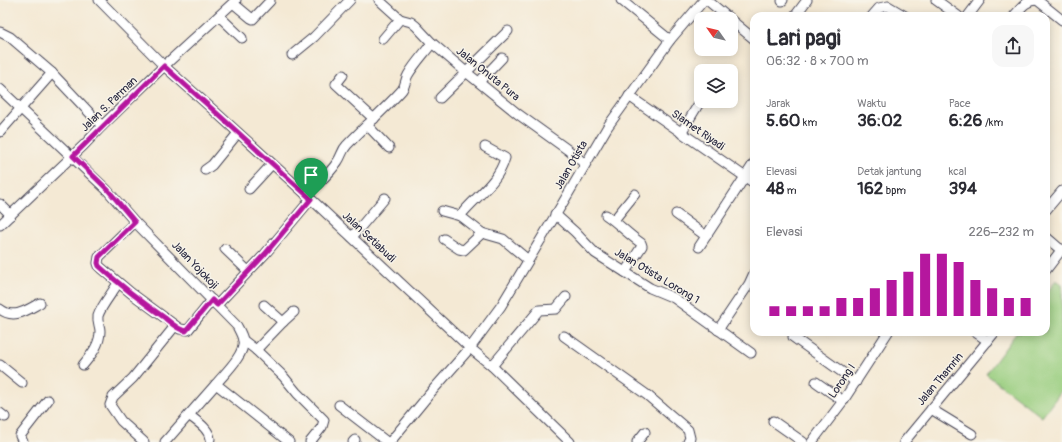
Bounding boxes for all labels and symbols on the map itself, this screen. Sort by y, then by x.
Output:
north arrow [694,12,738,56]
street label: Jalan Onuta Pura [454,44,522,104]
street label: Jalan S. Parman [78,74,140,134]
street label: Slamet Riyadi [669,107,727,153]
street label: Jalan Otista [552,138,590,192]
pin [294,158,328,199]
street label: Jalan Setiabudi [340,209,398,265]
street label: Jalan Yojokoji [169,238,221,292]
street label: Jalan Otista Lorong 1 [612,246,702,306]
street label: Jalan Thamrin [914,350,966,408]
street label: Lorong I [826,361,858,401]

